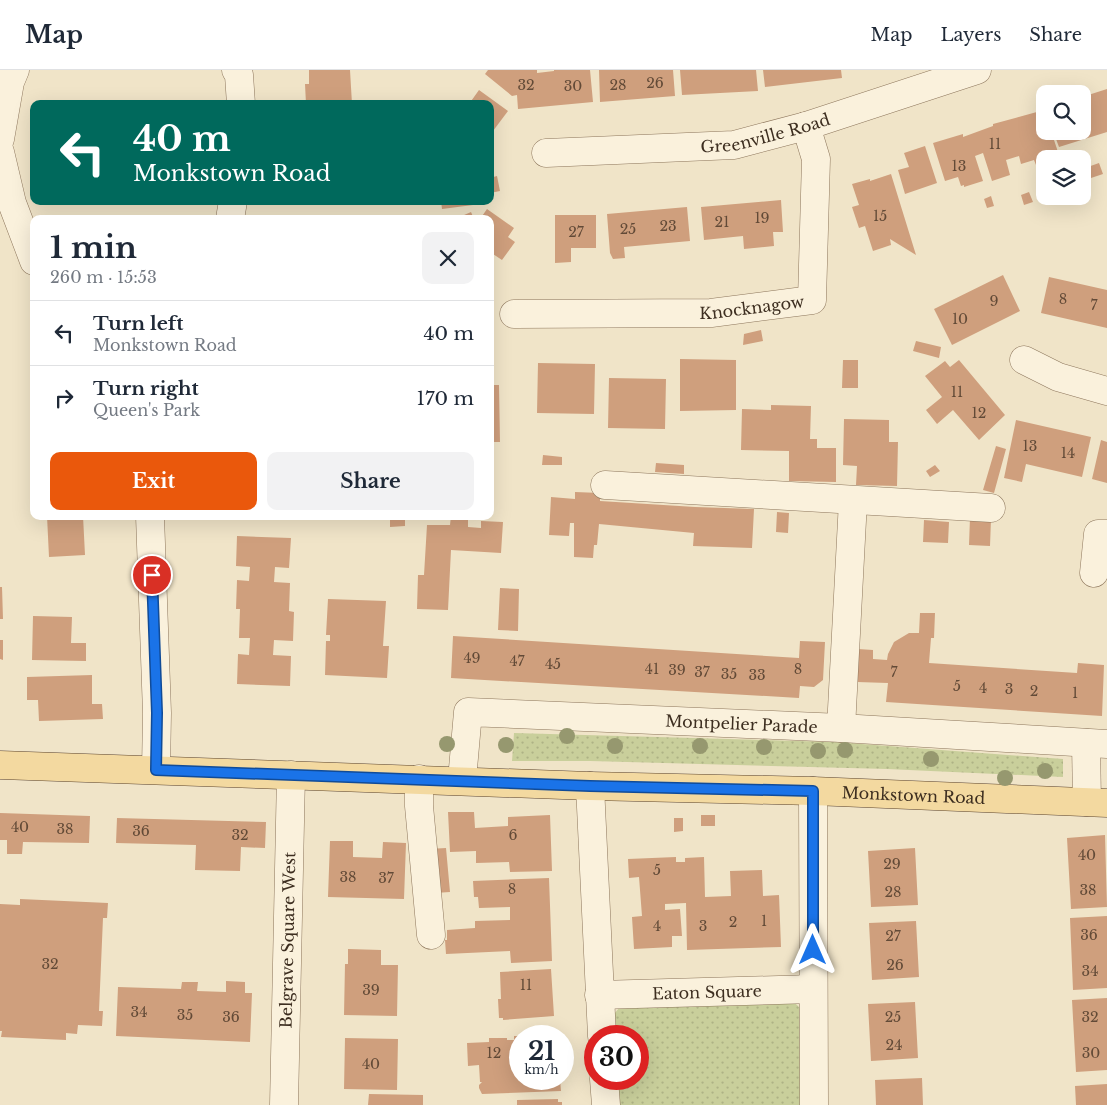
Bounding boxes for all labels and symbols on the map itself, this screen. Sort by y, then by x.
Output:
house number: 26 [646,74,664,92]
house number: 32 [517,76,535,94]
house number: 28 [609,76,627,94]
house number: 30 [564,77,582,95]
street label: Greenville Road [700,109,833,156]
house number: 11 [989,135,1001,153]
house number: 13 [952,157,966,175]
house number: 15 [873,207,887,225]
house number: 19 [754,209,770,227]
house number: 21 [715,213,729,231]
house number: 23 [659,217,677,235]
house number: 25 [620,220,636,238]
house number: 27 [568,223,585,241]
house number: 8 [1059,290,1067,308]
street label: Knocknagow [699,291,806,323]
house number: 9 [989,292,999,310]
house number: 7 [1090,296,1098,314]
house number: 10 [952,310,968,328]
house number: 11 [951,383,963,401]
house number: 12 [972,404,986,422]
house number: 13 [1023,437,1037,455]
house number: 14 [1061,444,1075,462]
pin [131,554,173,596]
house number: 49 [463,649,481,667]
house number: 47 [509,652,526,670]
house number: 45 [545,655,561,673]
house number: 41 [645,660,659,678]
house number: 8 [794,660,802,678]
house number: 39 [668,661,686,679]
house number: 37 [694,663,711,681]
house number: 7 [890,663,898,681]
house number: 35 [721,665,737,683]
house number: 33 [748,666,766,684]
house number: 5 [953,677,961,695]
house number: 4 [979,679,987,697]
house number: 3 [1005,680,1013,698]
house number: 2 [1030,682,1038,700]
house number: 1 [1072,684,1078,702]
street label: Montpelier Parade [665,710,818,737]
street label: Monkstown Road [841,782,986,808]
house number: 40 [11,818,29,836]
house number: 38 [56,820,74,838]
house number: 36 [132,822,150,840]
house number: 32 [231,826,249,844]
house number: 6 [508,826,518,844]
house number: 40 [1078,846,1096,864]
street label: Belgrave Square West [276,851,299,1029]
house number: 29 [883,855,901,873]
house number: 5 [653,861,661,879]
house number: 38 [339,868,357,886]
house number: 37 [378,869,395,887]
house number: 8 [508,880,516,898]
house number: 38 [1079,881,1097,899]
house number: 28 [884,883,902,901]
house number: 1 [761,912,767,930]
house number: 2 [729,913,737,931]
house number: 4 [653,917,661,935]
house number: 3 [699,917,707,935]
position arrow [786,923,838,975]
house number: 36 [1080,926,1098,944]
house number: 27 [885,927,902,945]
house number: 32 [41,955,59,973]
house number: 26 [886,956,904,974]
house number: 34 [1082,962,1098,980]
house number: 11 [520,976,532,994]
street label: Eaton Square [652,980,762,1004]
house number: 39 [362,981,380,999]
house number: 34 [131,1003,147,1021]
house number: 35 [177,1006,193,1024]
house number: 36 [222,1008,240,1026]
house number: 25 [885,1008,901,1026]
house number: 32 [1081,1008,1099,1026]
speed limit sign: 30 [584,1025,649,1090]
house number: 24 [886,1036,902,1054]
house number: 12 [487,1044,501,1062]
house number: 30 [1082,1044,1100,1062]
house number: 40 [362,1055,380,1073]

